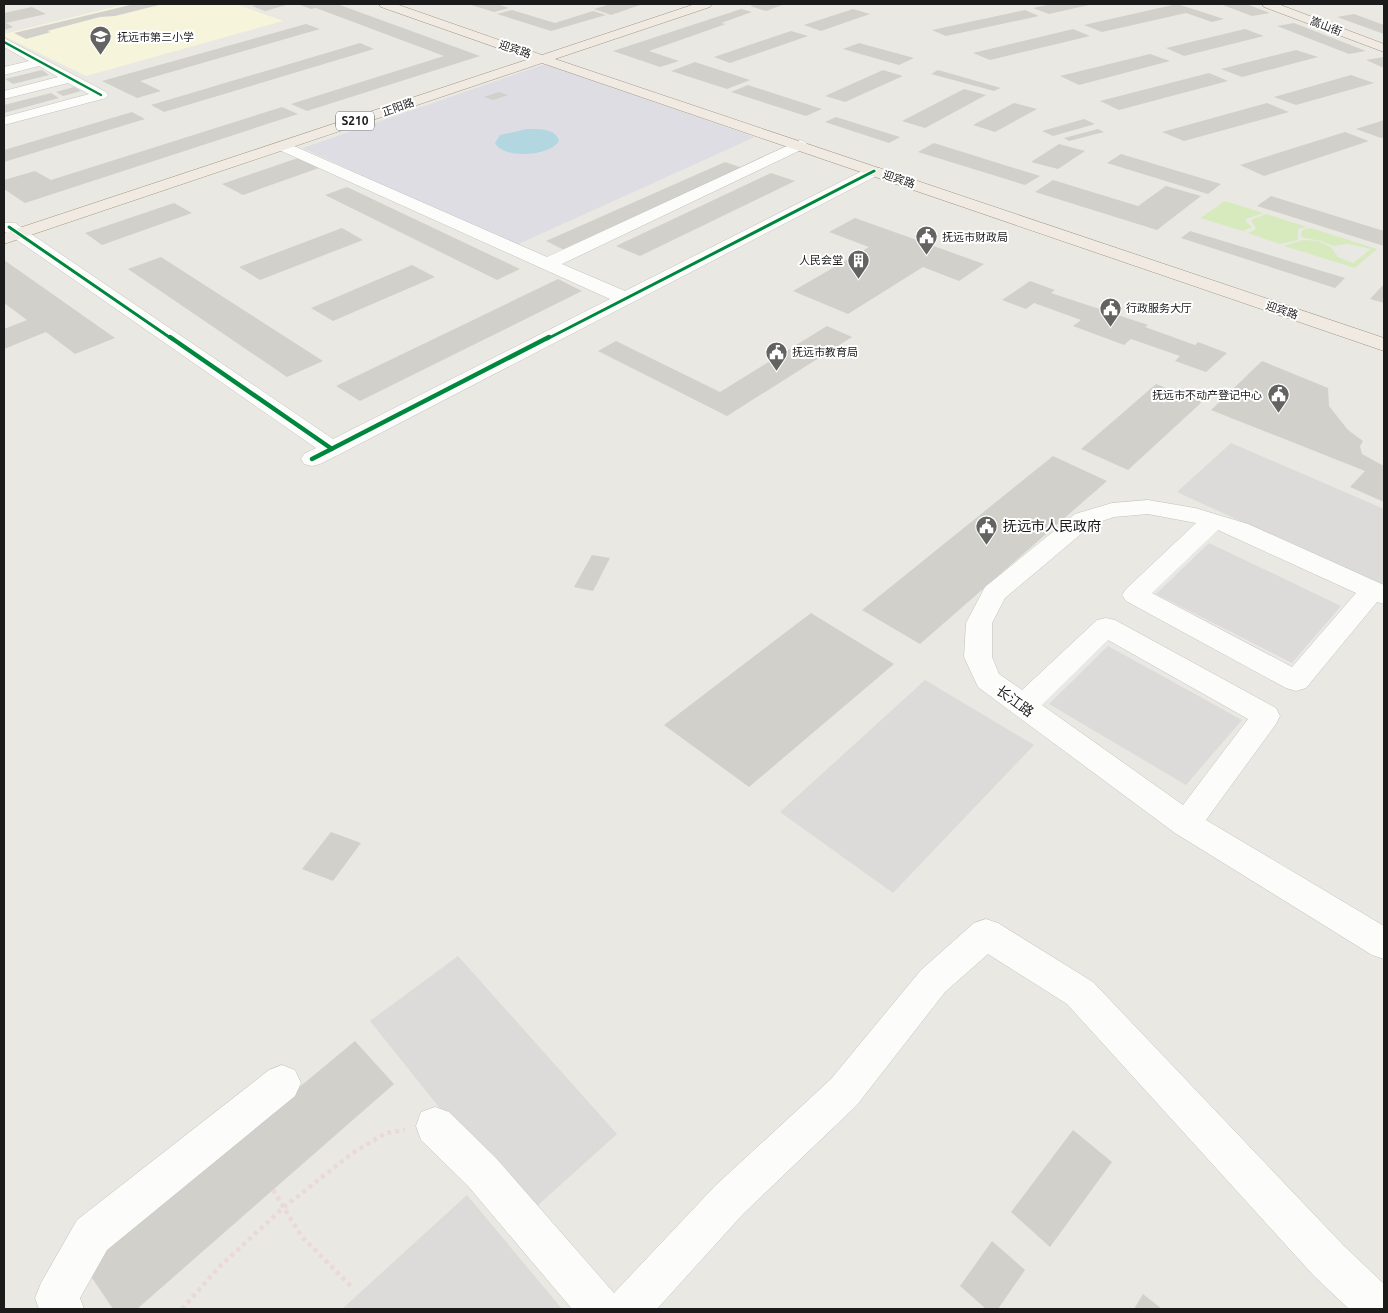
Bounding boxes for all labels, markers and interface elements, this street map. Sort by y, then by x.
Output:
street label: 嵩山街 [1308,14,1344,38]
school or university icon: 抚远市第三小学 [89,25,113,56]
place label: 抚远市第三小学 [117,31,194,43]
street label: 迎宾路 [497,38,533,60]
street label: 正阳路 [380,96,416,118]
road number: S210 [336,112,374,130]
street label: 迎宾路 [881,168,917,190]
public building icon: 抚远市财政局 [914,225,938,256]
place label: 抚远市财政局 [942,231,1008,243]
building icon: 人民会堂 [847,248,871,279]
place label: 人民会堂 [799,254,843,266]
public building icon: 行政服务大厅 [1098,296,1122,327]
street label: 迎宾路 [1264,299,1300,321]
place label: 行政服务大厅 [1126,302,1192,314]
public building icon: 抚远市教育局 [764,340,788,371]
place label: 抚远市教育局 [792,346,858,358]
public building icon: 抚远市不动产登记中心 [1266,383,1290,414]
place label: 抚远市不动产登记中心 [1152,389,1262,401]
public building icon: 抚远市人民政府 [975,514,999,545]
place label: 抚远市人民政府 [1003,518,1101,534]
street label: 长江路 [993,682,1037,720]

